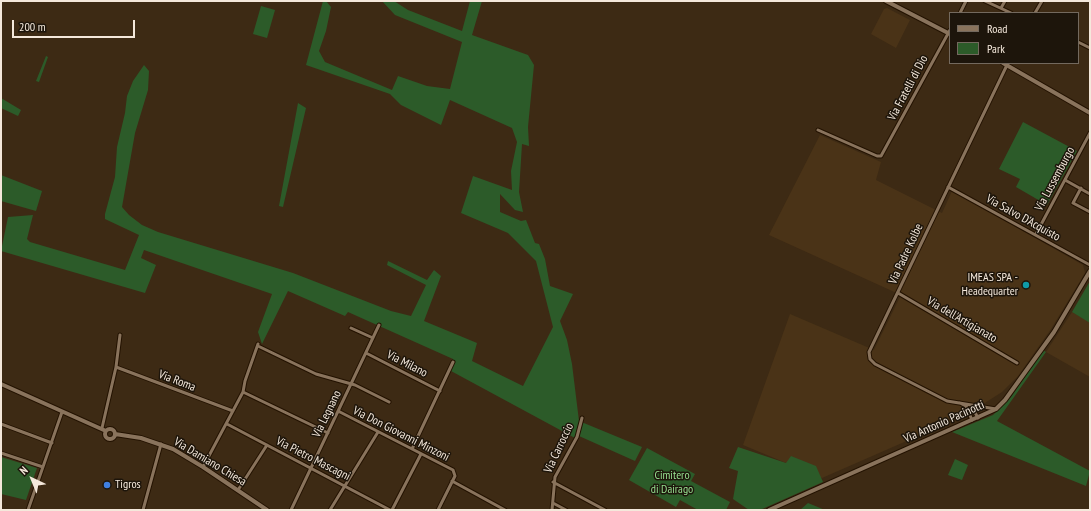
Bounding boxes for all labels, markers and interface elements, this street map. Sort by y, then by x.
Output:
scale bar [14,12,137,38]
legend [949,12,1079,64]
text: 200 m [19,19,46,34]
text: Road [987,21,1007,36]
text: Park [987,41,1005,56]
street label: Via Fratelli di Dio [885,53,931,123]
street label: Via Lussemburgo [1032,145,1078,213]
street label: Via Salvo D'Acquisto [983,192,1063,244]
street label: Via Padre Kolbe [886,222,926,286]
place label: IMEAS SPA - Headequarter [962,271,1018,299]
marker: IMEAS SPA - Headequarter [1021,280,1031,290]
street label: Via dell'Artigianato [924,294,1000,346]
street label: Via Milano [384,348,430,380]
street label: Via Roma [156,367,198,395]
street label: Via Legnano [309,388,345,440]
street label: Via Antonio Pacinotti [901,398,987,446]
street label: Via Don Giovanni Minzoni [350,403,452,465]
street label: Via Carroccio [541,421,577,475]
street label: Via Pietro Mascagni [273,434,353,484]
street label: Via Damiano Chiesa [171,435,249,489]
north arrow [12,459,52,499]
text: N [17,463,31,477]
park label: Cimitero di Dairago [651,469,693,497]
place label: Tigros [115,478,141,492]
marker: Tigros [102,480,112,490]

